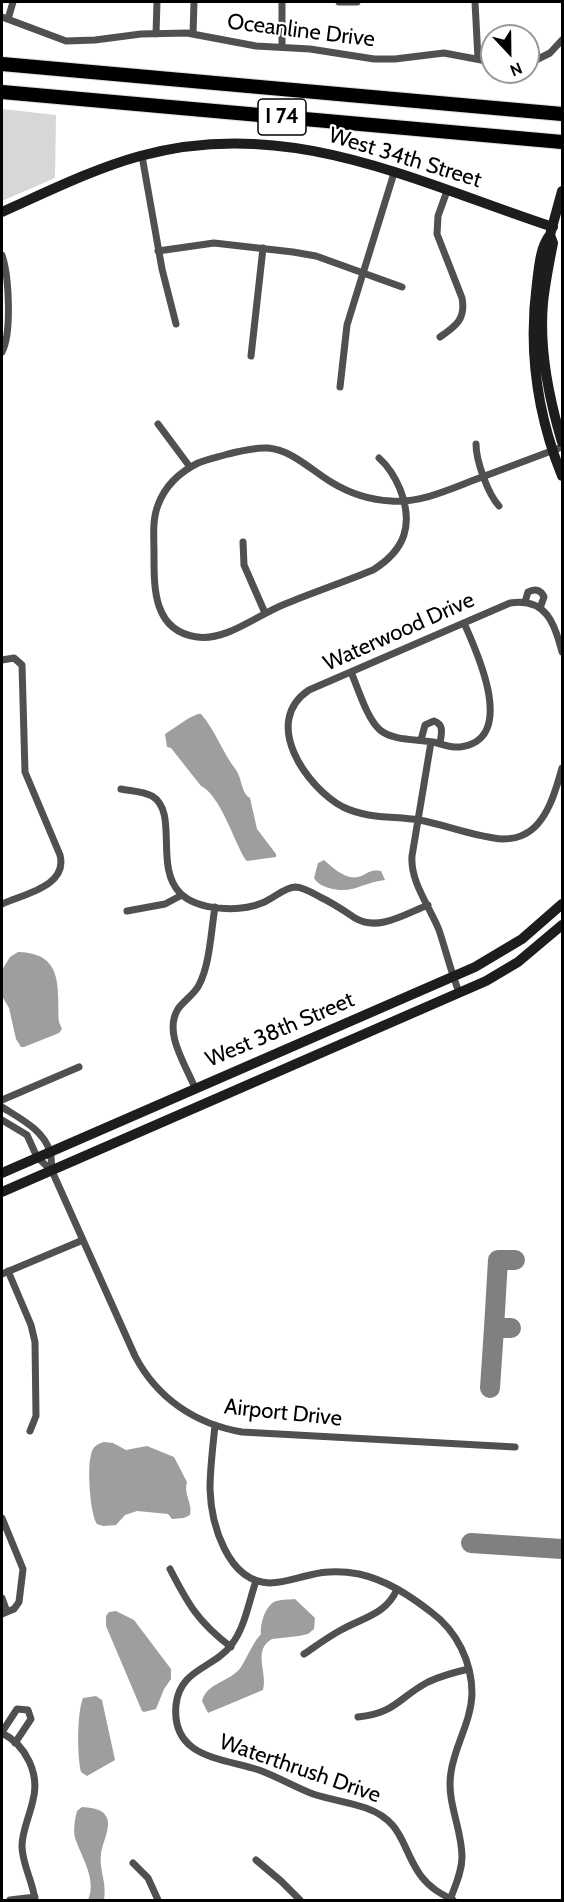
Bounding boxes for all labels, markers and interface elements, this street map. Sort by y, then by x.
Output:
street label: Oceanline Drive [226,9,376,53]
north arrow [480,24,540,84]
text: N [507,58,525,80]
road number: I 74 [258,99,306,135]
street label: West 34th Street [326,122,484,194]
street label: Waterwood Drive [319,587,479,677]
street label: West 38th Street [202,987,358,1073]
street label: Airport Drive [223,1394,343,1432]
street label: Waterthrush Drive [216,1729,384,1809]

